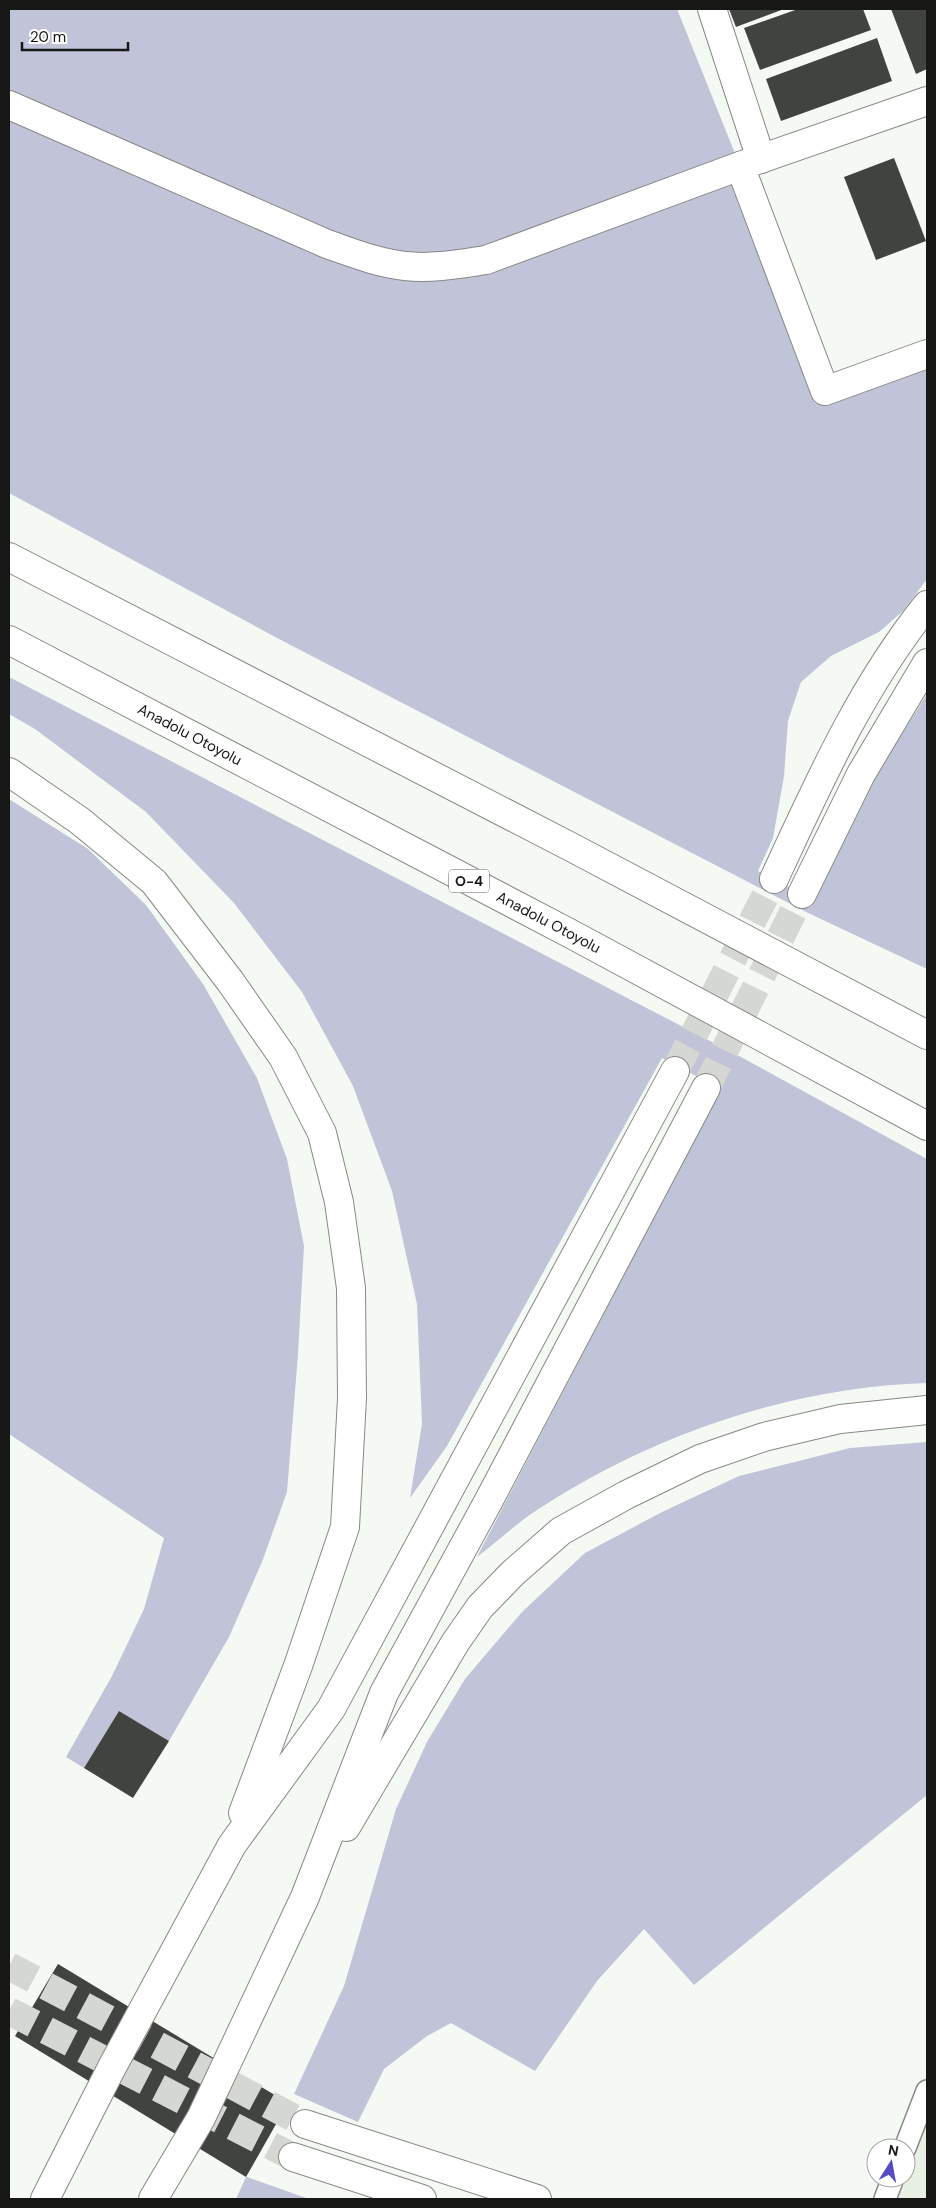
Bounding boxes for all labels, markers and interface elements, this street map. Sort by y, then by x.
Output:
scale bar [22,20,129,52]
text: 20 m [30,27,66,47]
street label: Anadolu Otoyolu [134,699,245,770]
road number: O-4 [449,869,489,892]
street label: Anadolu Otoyolu [493,887,604,958]
north arrow [866,2138,916,2188]
text: N [887,2140,900,2160]

